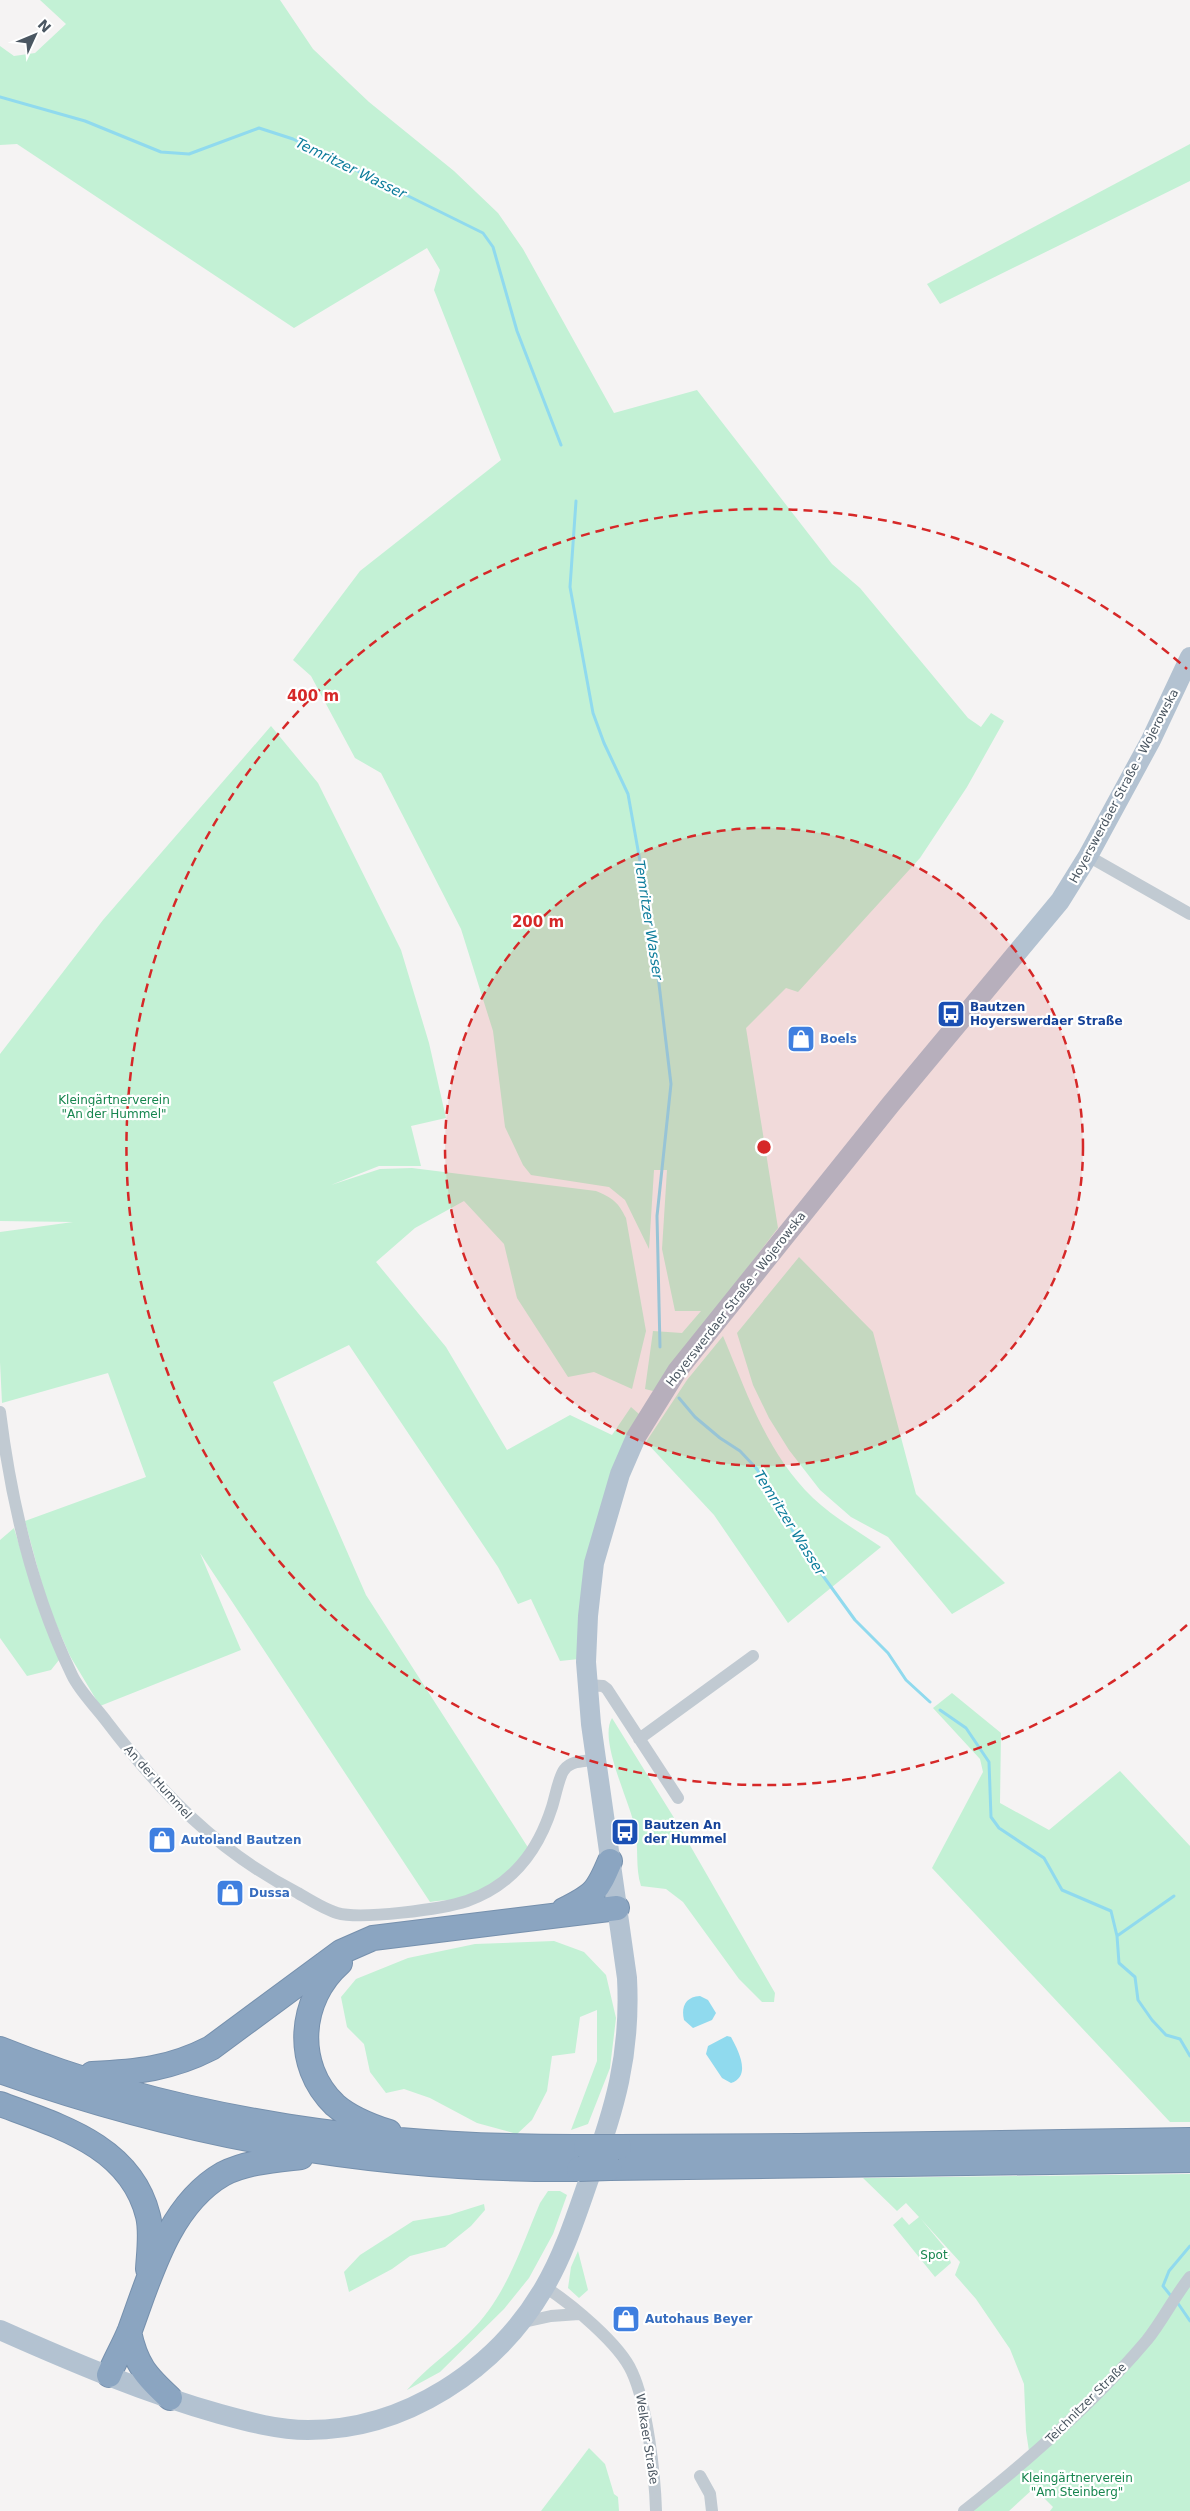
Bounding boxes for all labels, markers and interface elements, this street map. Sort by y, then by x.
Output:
north arrow [10,10,60,60]
text: N [35,16,54,36]
water label: Temritzer Wasser [293,134,410,202]
street label: Hoyerswerdaer Straße - Wojerowska [1067,686,1181,886]
text: 400 m [287,687,339,705]
water label: Temritzer Wasser [632,859,667,982]
text: 200 m [512,913,564,931]
bus stop icon: Bautzen Hoyerswerdaer Straße [936,999,966,1029]
place label: Bautzen Hoyerswerdaer Straße [970,1000,1123,1028]
shop icon: Boels [786,1024,816,1054]
place label: Boels [820,1032,857,1046]
park label: Kleingärtnerverein "An der Hummel" [58,1093,170,1121]
centre of rings [755,1138,773,1156]
street label: Hoyerswerdaer Straße - Wojerowska [663,1209,809,1389]
water label: Temritzer Wasser [751,1467,829,1580]
street label: An der Hummel [121,1742,195,1822]
bus stop icon: Bautzen An der Hummel [610,1817,640,1847]
place label: Bautzen An der Hummel [644,1818,727,1846]
shop icon: Autoland Bautzen [147,1825,177,1855]
place label: Autoland Bautzen [181,1833,302,1847]
shop icon: Dussa [215,1878,245,1908]
place label: Dussa [249,1886,290,1900]
park label: Spot [920,2248,948,2262]
shop icon: Autohaus Beyer [611,2304,641,2334]
place label: Autohaus Beyer [645,2312,753,2326]
street label: Teichnitzer Straße [1042,2360,1129,2447]
street label: Welkaer Straße [633,2393,661,2485]
park label: Kleingärtnerverein "Am Steinberg" [1021,2471,1133,2499]

